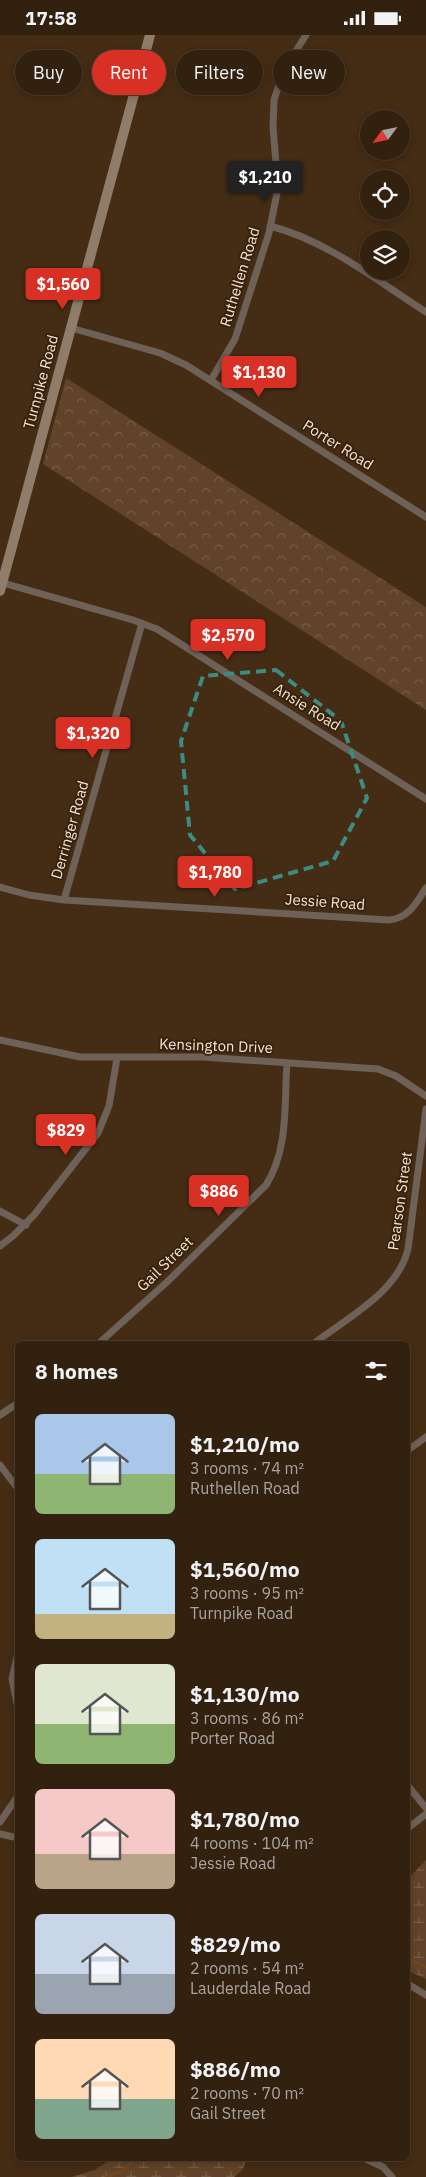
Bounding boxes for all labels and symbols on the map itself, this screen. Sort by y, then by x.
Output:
north arrow [360,110,410,160]
pin: $1,210 [224,161,306,203]
street label: Ruthellen Road [215,225,264,329]
pin: $1,560 [22,267,104,310]
street label: Turnpike Road [19,333,62,431]
pin: $1,130 [218,355,300,398]
street label: Porter Road [299,415,377,474]
pin: $2,570 [187,619,269,661]
street label: Ansie Road [270,679,344,735]
pin: $1,320 [52,717,134,759]
street label: Derringer Road [46,779,93,881]
pin: $1,780 [174,855,256,898]
street label: Jessie Road [284,889,366,914]
street label: Kensington Drive [159,1034,273,1057]
pin: $829 [36,1113,96,1156]
street label: Pearson Street [383,1150,416,1251]
pin: $886 [189,1175,249,1217]
street label: Gail Street [133,1232,197,1295]

